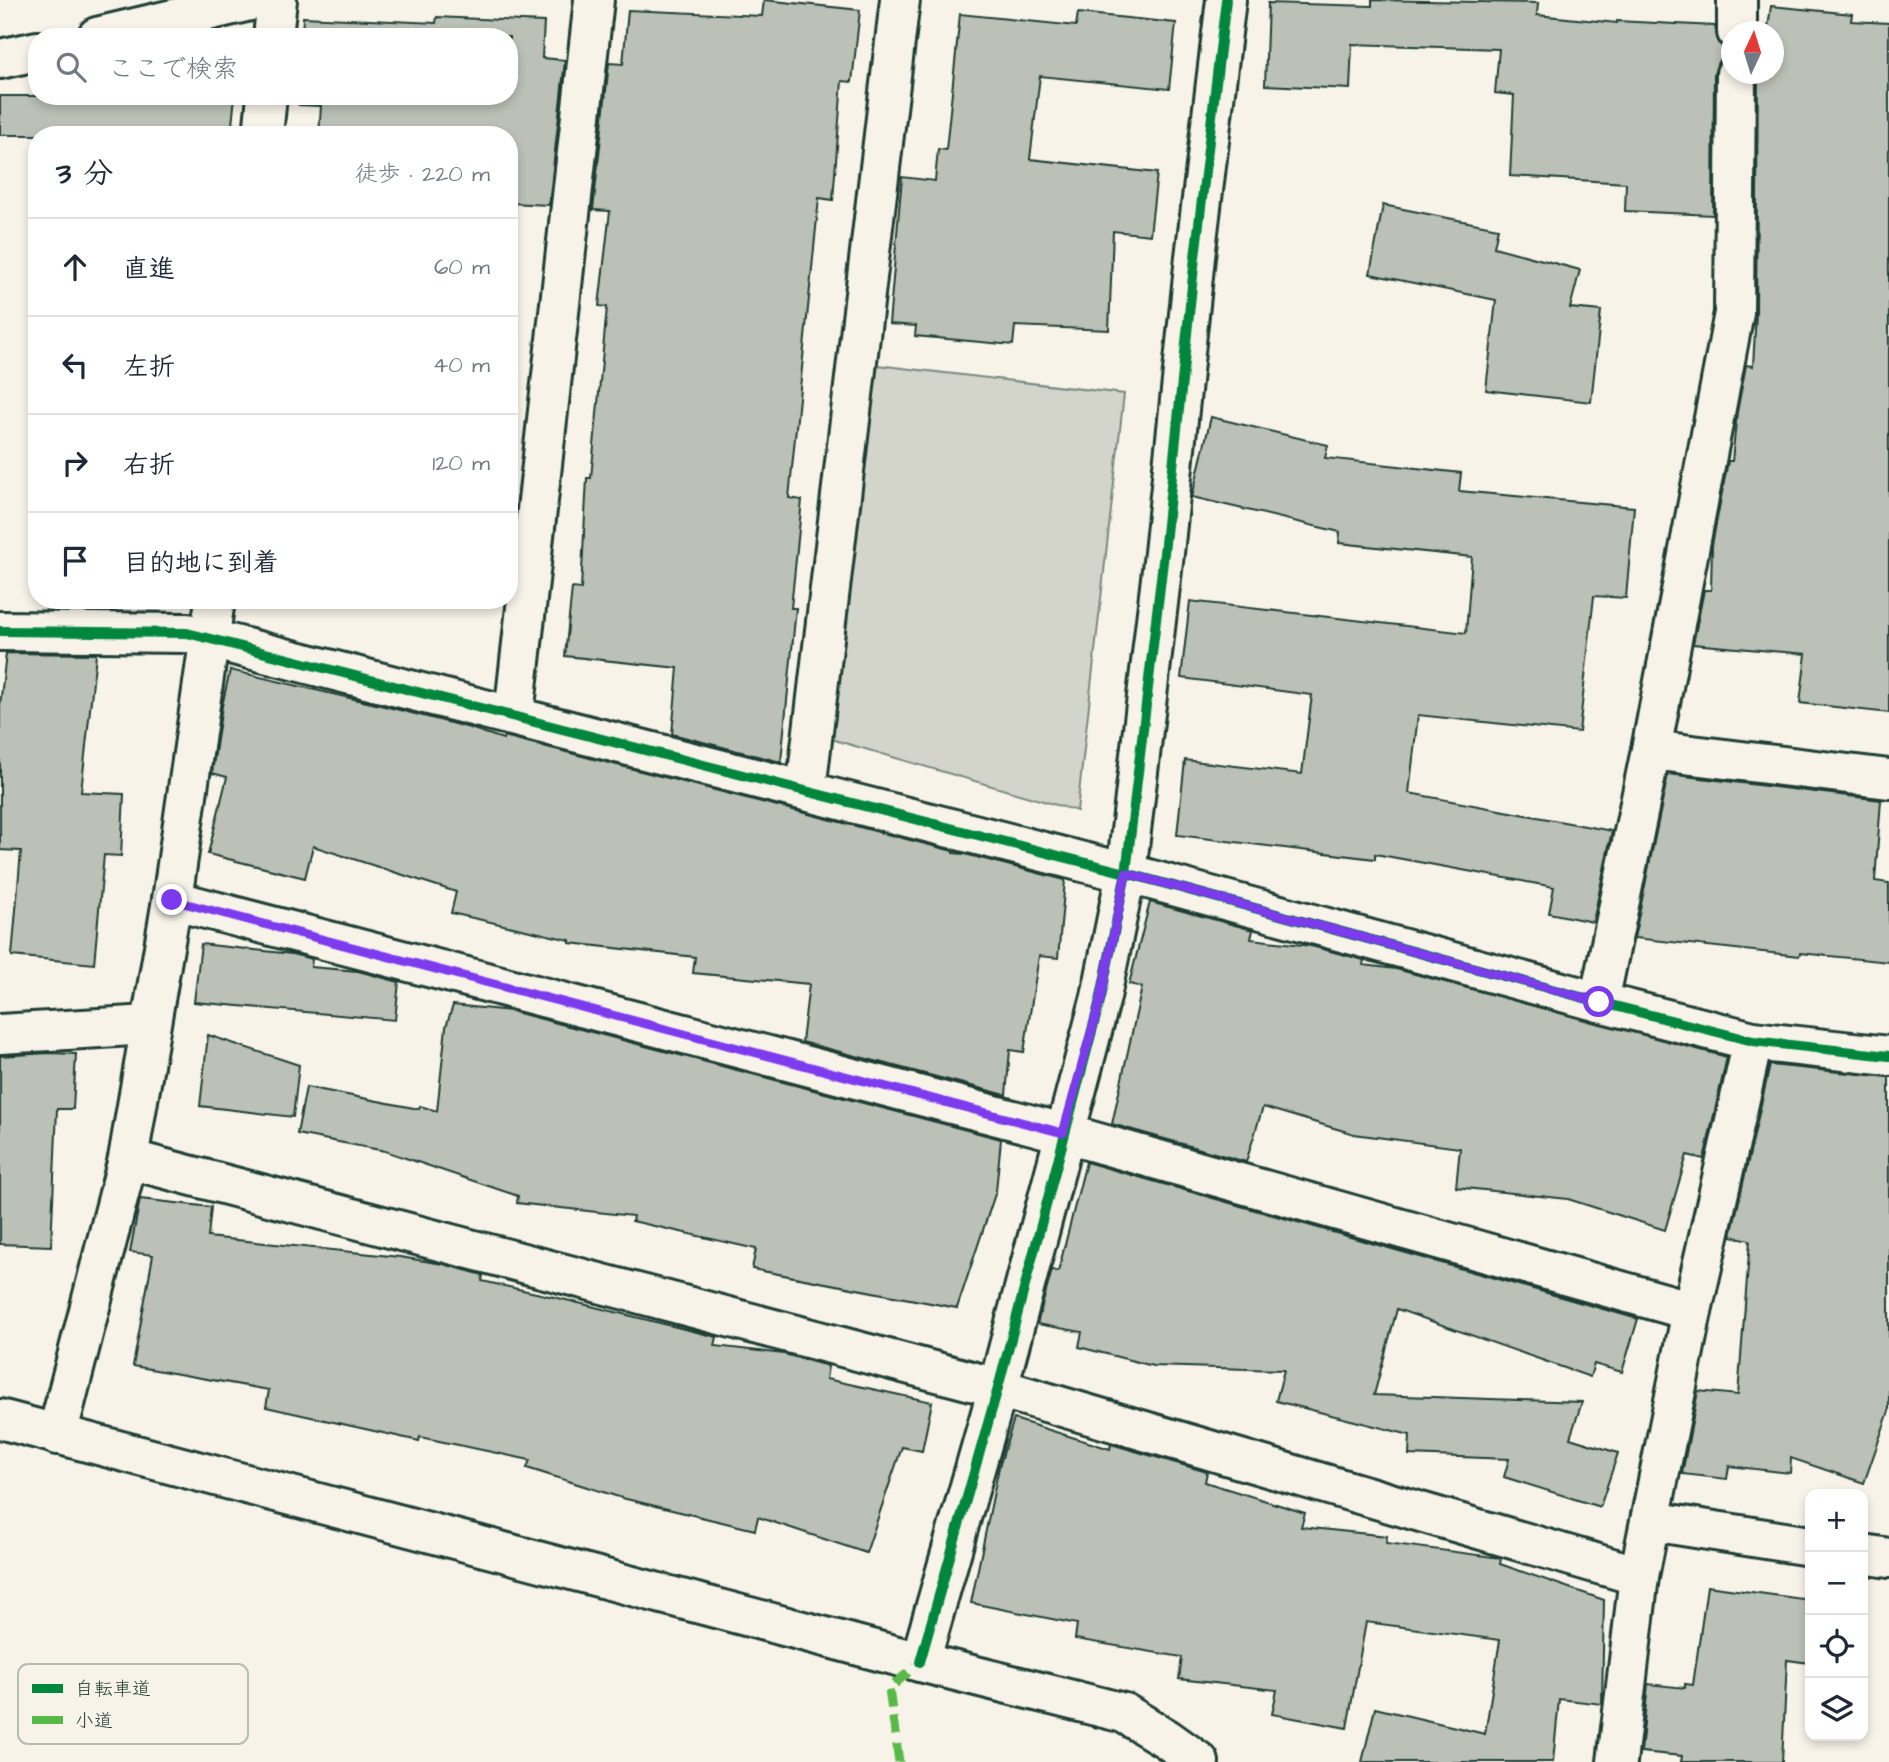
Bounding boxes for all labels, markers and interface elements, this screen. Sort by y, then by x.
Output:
north arrow [1721,21,1784,84]
search box [28,28,518,105]
icon: search [52,48,90,86]
text: ここで検索 [108,51,238,87]
text: 3 分 [56,153,113,195]
text: 徒歩 · 220 m [354,158,490,190]
icon: ahead [56,248,94,286]
text: 直進 [123,251,175,287]
text: 60 m [434,251,490,283]
icon: left [56,346,94,384]
text: 左折 [123,349,175,385]
text: 40 m [433,349,490,381]
icon: right [56,444,94,482]
text: 右折 [123,447,175,483]
text: 120 m [432,447,490,479]
icon: arrive [56,542,94,580]
text: 目的地に到着 [123,545,279,581]
route end [156,884,187,915]
route start [1583,986,1614,1017]
map controls [1805,1489,1868,1741]
button: + [1805,1489,1868,1552]
button: − [1805,1552,1868,1615]
button: locate [1805,1615,1868,1678]
legend [18,1664,248,1744]
text: 自転車道 [75,1676,151,1703]
button: layers [1805,1678,1868,1741]
text: 小道 [75,1708,113,1735]

